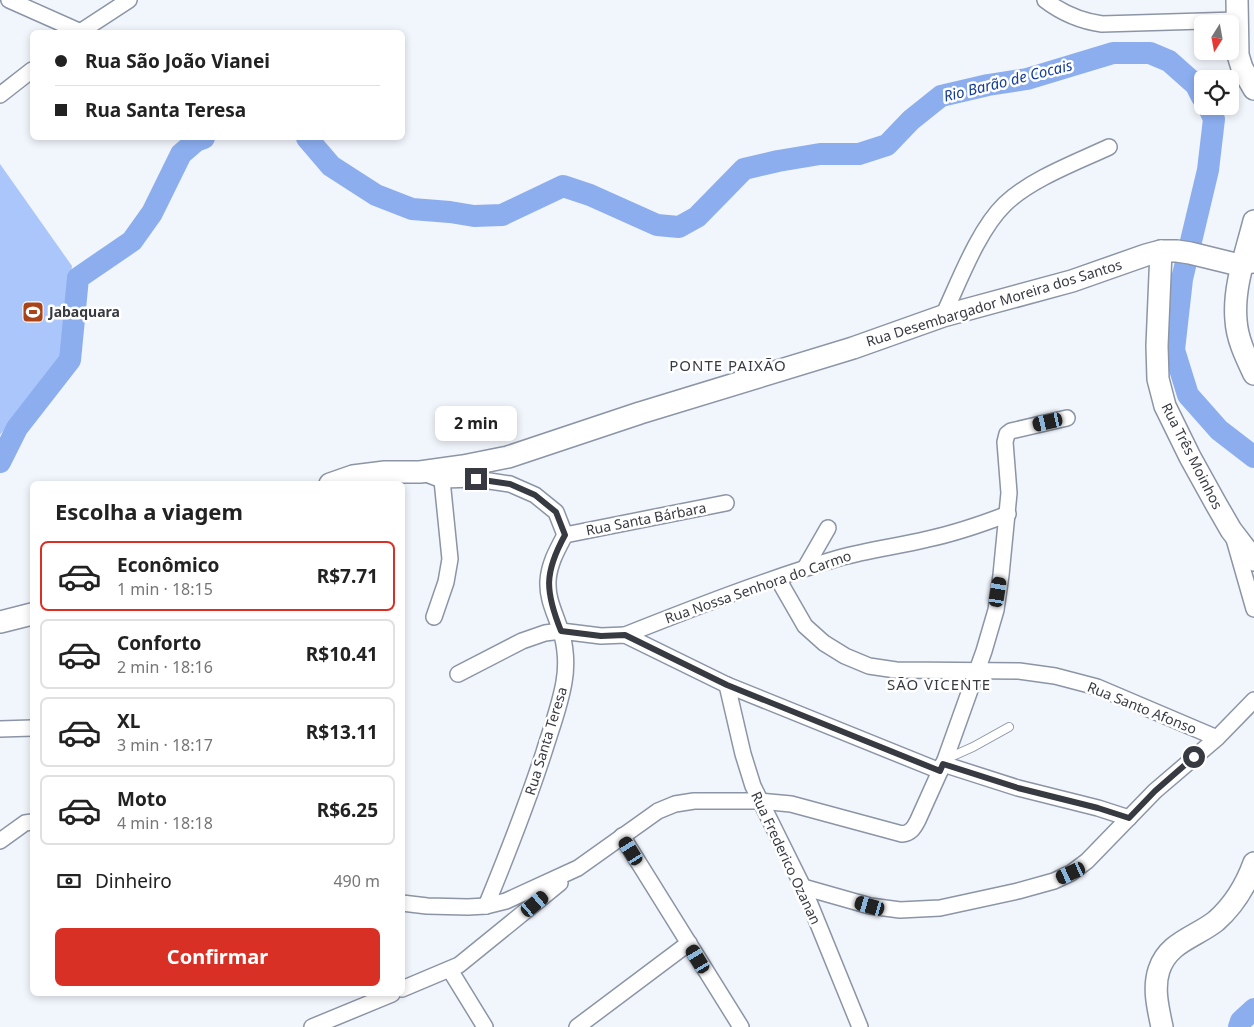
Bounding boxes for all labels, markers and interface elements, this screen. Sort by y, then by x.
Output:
north arrow [1194,15,1239,60]
map controls [1194,15,1239,115]
text: Rua São João Vianei [85,48,270,74]
water label: Rio Barão de Cocais [941,54,1075,106]
button: locate [1194,70,1239,115]
text: Rua Santa Teresa [85,97,246,123]
street label: Rua Desembargador Moreira dos Santos [864,254,1124,351]
sports icon: Jabaquara [21,300,45,324]
place label: Jabaquara [47,302,120,321]
district label: PONTE PAIXÃO [669,355,787,375]
street label: Rua Três Moinhos [1157,399,1228,512]
callout: 2 min [435,406,517,442]
car [1031,411,1064,433]
text: 2 min [454,412,498,434]
route end [465,468,487,490]
text: Escolha a viagem [55,496,243,526]
street label: Rua Santa Bárbara [584,498,708,539]
street label: Rua Nossa Senhora do Carmo [662,546,854,627]
text: Econômico [117,552,219,578]
icon: car [57,554,102,599]
text: R$7.71 [317,563,378,589]
car [988,576,1007,608]
text: 1 min · 18:15 [117,578,213,600]
text: Conforto [117,630,201,656]
icon: car [57,632,102,677]
text: R$10.41 [306,641,378,667]
text: 2 min · 18:16 [117,656,213,678]
district label: SÃO VICENTE [887,674,991,694]
street label: Rua Santo Afonso [1085,677,1200,738]
street label: Rua Santa Teresa [520,684,571,797]
text: XL [117,708,140,734]
icon: car [57,710,102,755]
text: R$13.11 [306,719,378,745]
text: 3 min · 18:17 [117,734,213,756]
route start [1183,746,1205,768]
text: Moto [117,786,167,812]
icon: car [57,788,102,833]
street label: Rua Frederico Ozanan [747,788,826,927]
text: R$6.25 [317,797,378,823]
text: 4 min · 18:18 [117,812,213,834]
car [616,834,645,868]
car [1054,860,1087,886]
icon: cash [55,867,83,895]
text: Dinheiro [95,868,172,894]
text: 490 m [333,870,380,892]
car [518,889,551,919]
car [853,895,886,917]
button: Confirmar [55,928,380,986]
car [683,942,712,976]

